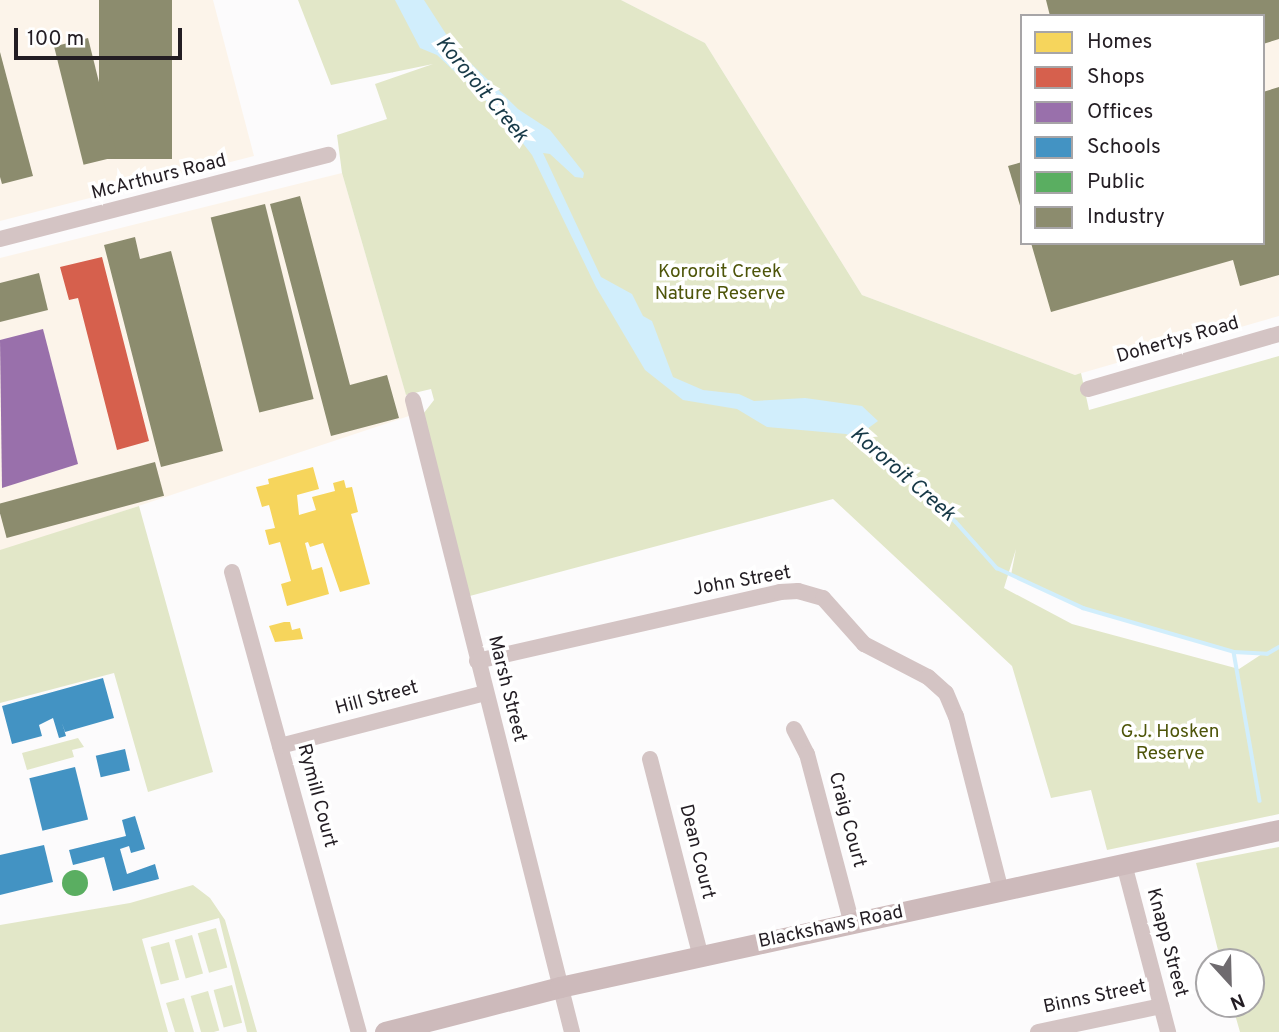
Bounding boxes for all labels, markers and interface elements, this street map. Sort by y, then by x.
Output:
scale bar [18,14,186,58]
legend [1020,14,1265,245]
text: 100 m [27,26,84,53]
text: Homes [1087,29,1152,56]
water label: Kororoit Creek [429,32,533,148]
text: Shops [1087,64,1145,91]
text: Offices [1087,99,1153,126]
text: Schools [1087,134,1161,161]
street label: McArthurs Road [89,150,229,206]
text: Public [1087,169,1145,196]
text: Industry [1087,204,1165,231]
park label: Kororoit Creek Nature Reserve [655,262,785,306]
street label: Dohertys Road [1114,313,1242,369]
water label: Kororoit Creek [844,423,960,527]
street label: John Street [691,562,793,602]
street label: Marsh Street [482,634,530,744]
street label: Hill Street [333,677,421,721]
park label: G.J. Hosken Reserve [1120,722,1220,766]
street label: Rymill Court [291,742,341,850]
street label: Craig Court [822,770,870,870]
street label: Dean Court [673,802,719,902]
street label: Knapp Street [1141,886,1191,1000]
street label: Blackshaws Road [757,902,905,954]
north arrow [1195,948,1265,1018]
street label: Binns Street [1041,976,1149,1020]
text: N [1226,987,1248,1014]

